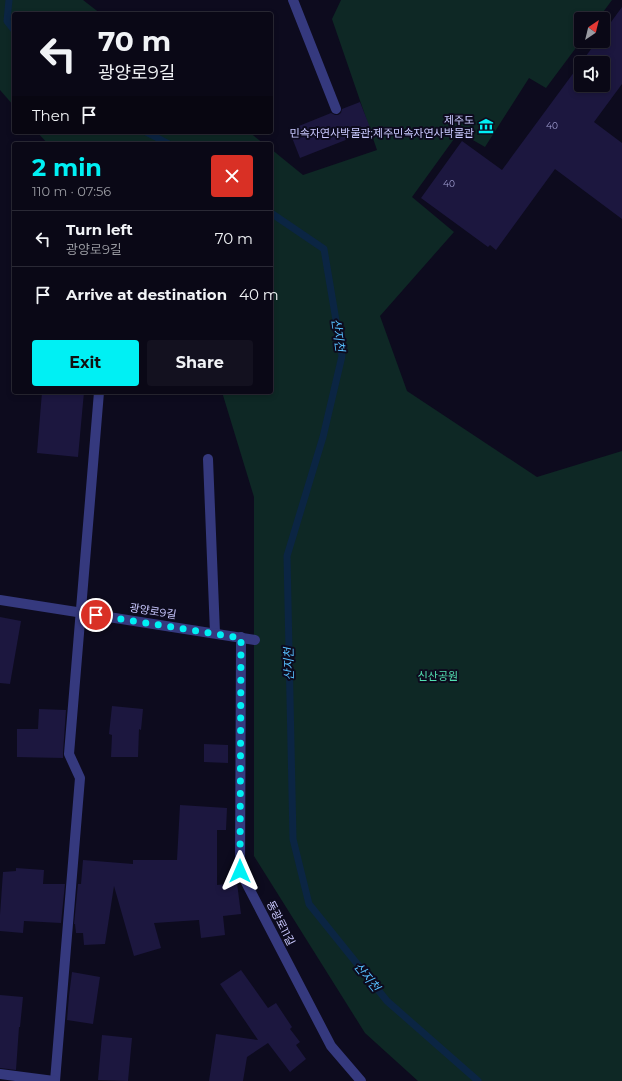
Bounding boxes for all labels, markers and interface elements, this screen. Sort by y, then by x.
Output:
north arrow [574,12,610,48]
map controls [574,12,610,92]
text: 70 m [98,24,171,58]
icon: left [32,28,84,80]
button: sound [574,56,610,92]
text: 광양로9길 [98,62,175,84]
icon: arrive [78,104,100,126]
text: Then [32,106,70,125]
place label: 제주도 민속자연사박물관;제주민속자연사박물관 [290,113,474,140]
museum icon: 제주도 민속자연사박물관;제주민속자연사박물관 [477,117,495,135]
house number: 40 [546,120,558,131]
text: 2 min [32,153,102,182]
button: close [211,155,253,197]
house number: 40 [443,178,455,189]
text: 110 m · 07:56 [32,183,111,199]
text: Turn left [66,220,133,239]
icon: left [32,228,54,250]
text: 70 m [215,229,253,248]
text: 광양로9길 [66,241,122,257]
icon: arrive [32,284,54,306]
text: Arrive at destination [66,285,227,304]
text: 40 m [239,285,279,304]
water label: 산지천 [329,317,348,354]
button: Exit [32,340,139,386]
button: Share [147,340,253,386]
pin [79,598,113,632]
street label: 광양로9길 [129,600,177,622]
icon: arrive [85,604,107,626]
water label: 산지천 [281,645,296,681]
park label: 신산공원 [418,669,458,683]
position arrow [219,850,261,892]
street label: 동광로11길 [264,898,298,948]
water label: 산지천 [351,959,385,996]

